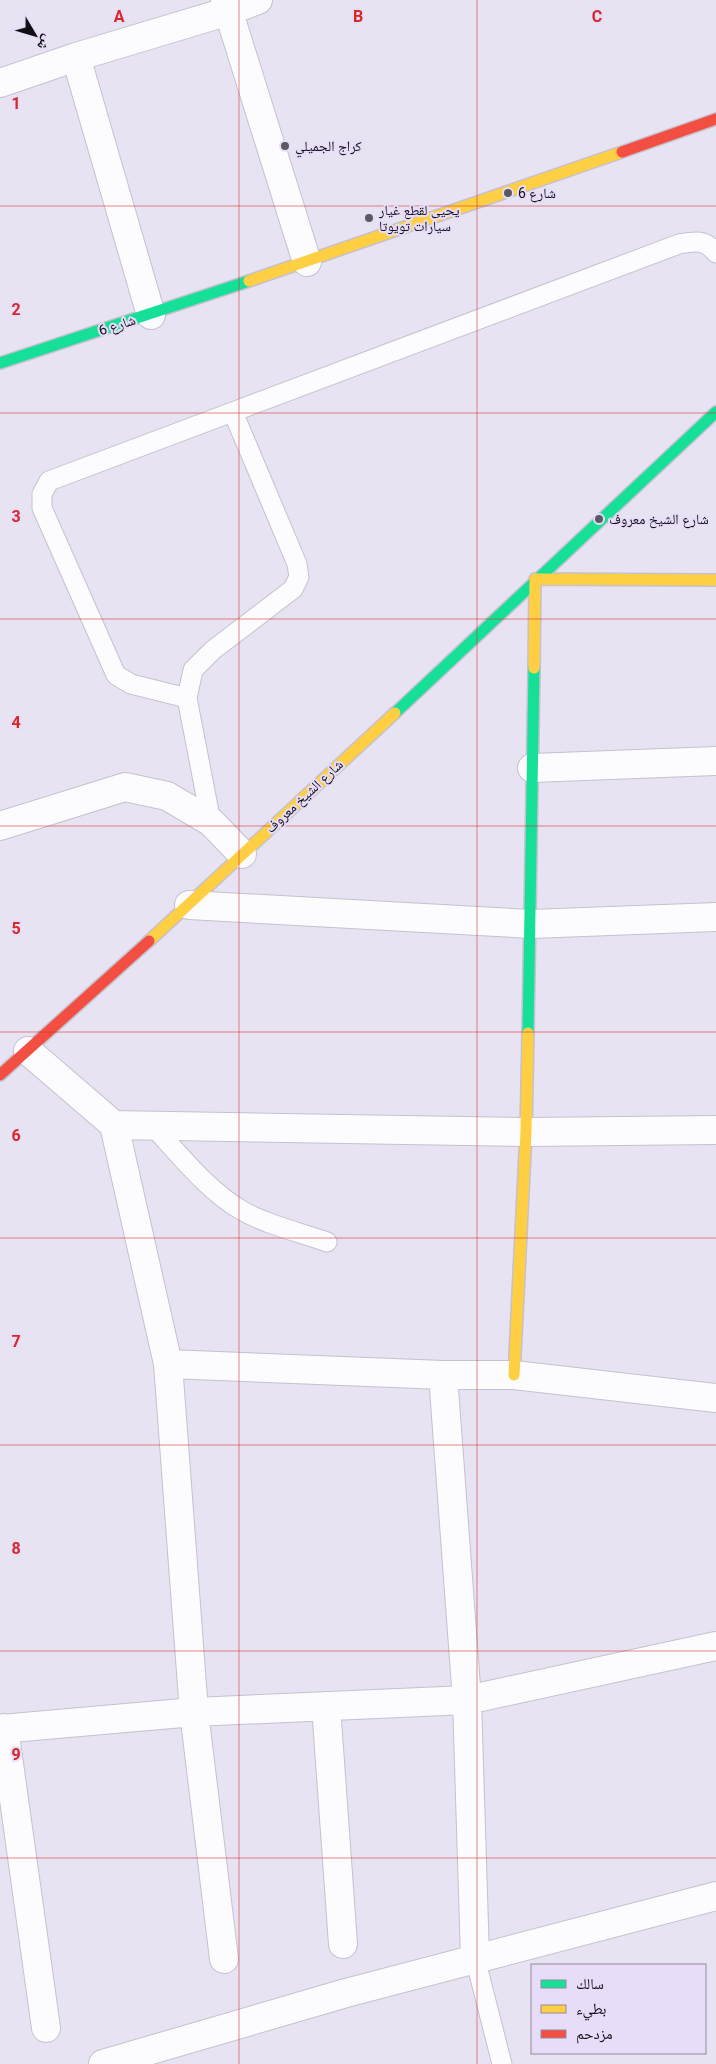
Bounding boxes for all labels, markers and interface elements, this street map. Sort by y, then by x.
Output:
text: A [114,7,125,26]
text: B [353,7,363,26]
text: C [592,7,602,26]
north arrow [10,10,60,60]
text: ش [33,32,56,54]
text: 1 [11,94,21,113]
place label: كراج الجميلي [295,138,362,158]
marker: كراج الجميلي [279,140,291,152]
place label: شارع 6 [518,185,556,203]
marker: شارع 6 [502,187,514,199]
place label: يحيى لقطع غيار سيارات تويوتا [378,202,460,235]
marker: يحيى لقطع غيار سيارات تويوتا [363,212,375,224]
text: 2 [11,300,21,319]
street label: شارع 6 [96,312,138,340]
text: 3 [11,507,21,526]
place label: شارع الشيخ معروف [609,511,709,529]
marker: شارع الشيخ معروف [593,513,605,525]
text: 4 [11,713,21,732]
street label: شارع الشيخ معروف [262,756,347,837]
text: 5 [11,919,21,938]
text: 6 [11,1126,21,1145]
text: 7 [11,1332,21,1351]
text: 8 [11,1539,21,1558]
text: 9 [11,1745,21,1764]
legend [531,1964,706,2054]
text: سالك [576,1975,604,1993]
text: بطيء [576,2000,606,2021]
text: مزدحم [576,2025,613,2044]

